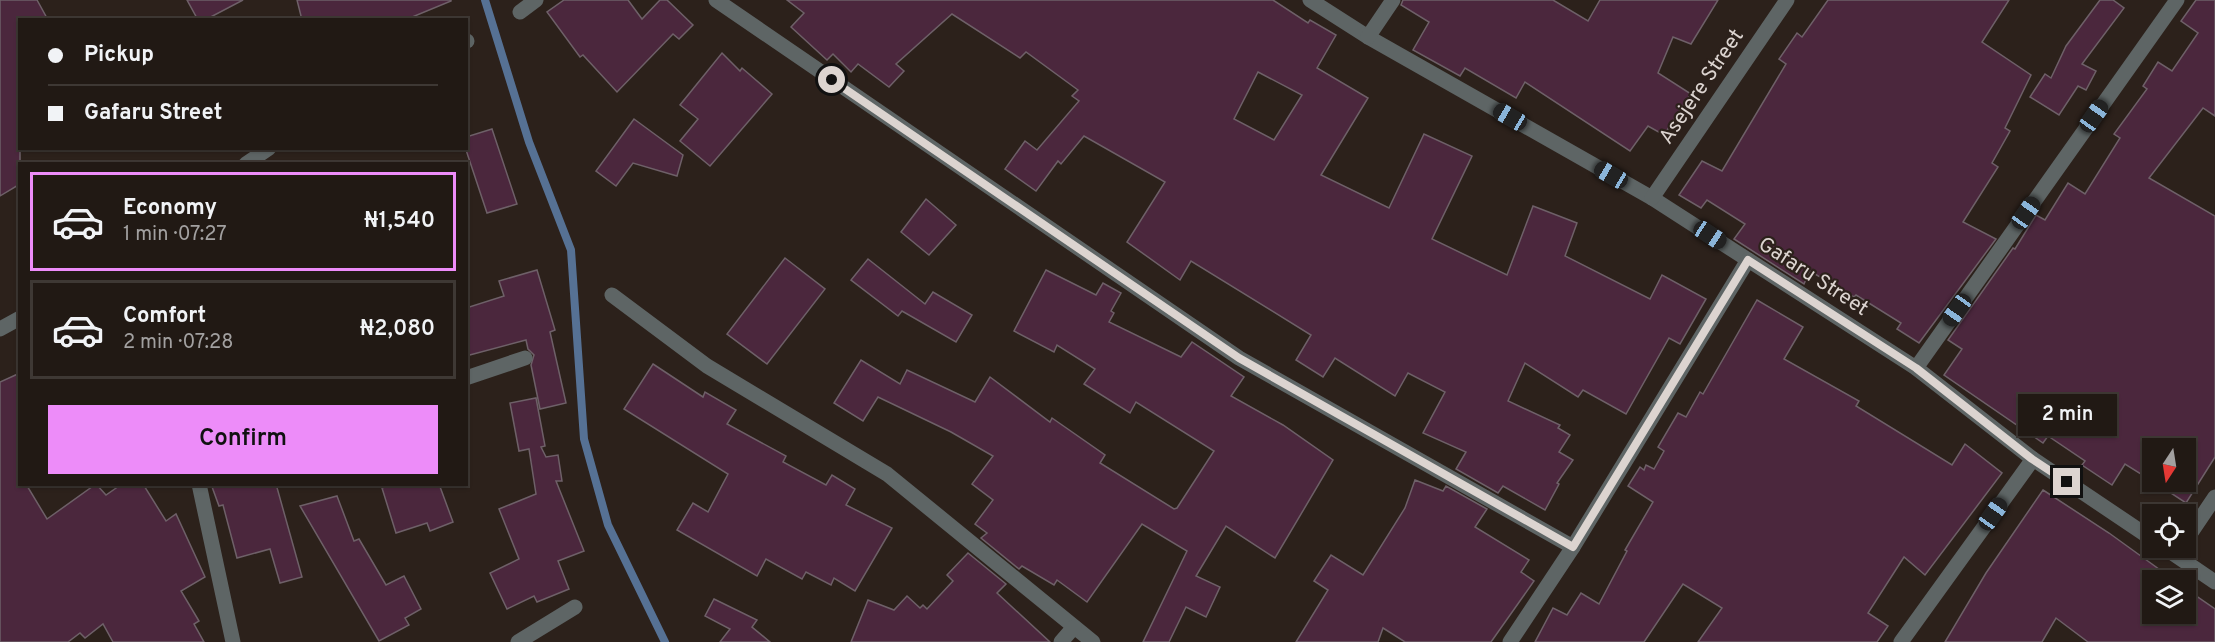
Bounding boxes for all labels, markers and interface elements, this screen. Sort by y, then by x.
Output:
street label: Asejere Street [1653,24,1751,150]
text: Pickup [84,42,154,69]
route start [818,66,845,93]
car [2076,96,2112,136]
text: Gafaru Street [84,100,222,127]
car [1490,100,1530,134]
car [1591,158,1631,192]
car [2008,193,2044,233]
icon: car [51,195,105,249]
text: Economy [123,195,217,222]
text: ₦1,540 [364,208,435,235]
car [1690,218,1730,252]
text: 1 min · 07:27 [123,222,227,248]
street label: Gafaru Street [1753,231,1873,323]
car [1939,290,1975,330]
icon: car [51,303,105,357]
text: Comfort [123,303,206,330]
text: ₦2,080 [360,316,435,343]
text: 2 min · 07:28 [123,330,233,356]
callout: 2 min [2018,395,2116,437]
text: 2 min [2042,402,2093,428]
button: Confirm [48,405,438,474]
north arrow [2142,438,2196,492]
map controls [2142,438,2196,624]
route end [2053,468,2080,495]
car [1975,494,2011,534]
button: locate [2142,504,2196,558]
button: layers [2142,570,2196,624]

